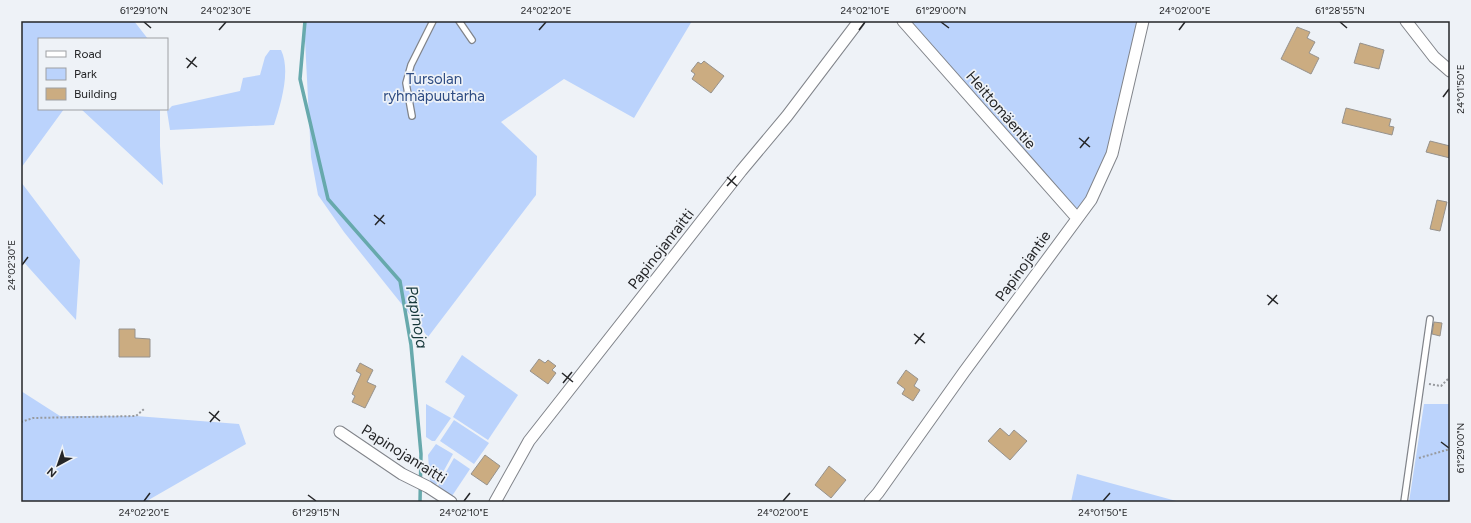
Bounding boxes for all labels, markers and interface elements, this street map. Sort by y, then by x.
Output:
text: 61°29'10"N [120,4,168,17]
text: 24°02'30"E [201,4,251,17]
text: 24°02'20"E [521,4,571,17]
text: 24°02'10"E [840,4,890,17]
text: 61°29'00"N [916,4,966,17]
text: 24°02'00"E [1159,4,1211,17]
text: 61°28'55"N [1315,4,1365,17]
legend [38,38,168,110]
text: Road [74,47,102,61]
text: 24°01'50"E [1454,64,1467,114]
text: Park [74,67,97,81]
street label: Heittomäentie [962,67,1040,153]
park label: Tursolan ryhmäpuutarha [383,70,485,105]
text: Building [74,87,117,101]
street label: Papinojanraitti [624,205,698,293]
street label: Papinojantie [991,227,1055,305]
text: 24°02'30"E [5,240,18,290]
water label: Papinoja [402,284,432,350]
street label: Papinojanraitti [358,421,450,487]
text: 61°29'00"N [1454,423,1467,473]
north arrow [38,445,78,485]
text: N [44,465,59,480]
text: 24°02'20"E [119,506,169,519]
text: 61°29'15"N [292,506,340,519]
text: 24°02'10"E [439,506,489,519]
text: 24°02'00"E [757,506,809,519]
text: 24°01'50"E [1078,506,1128,519]

